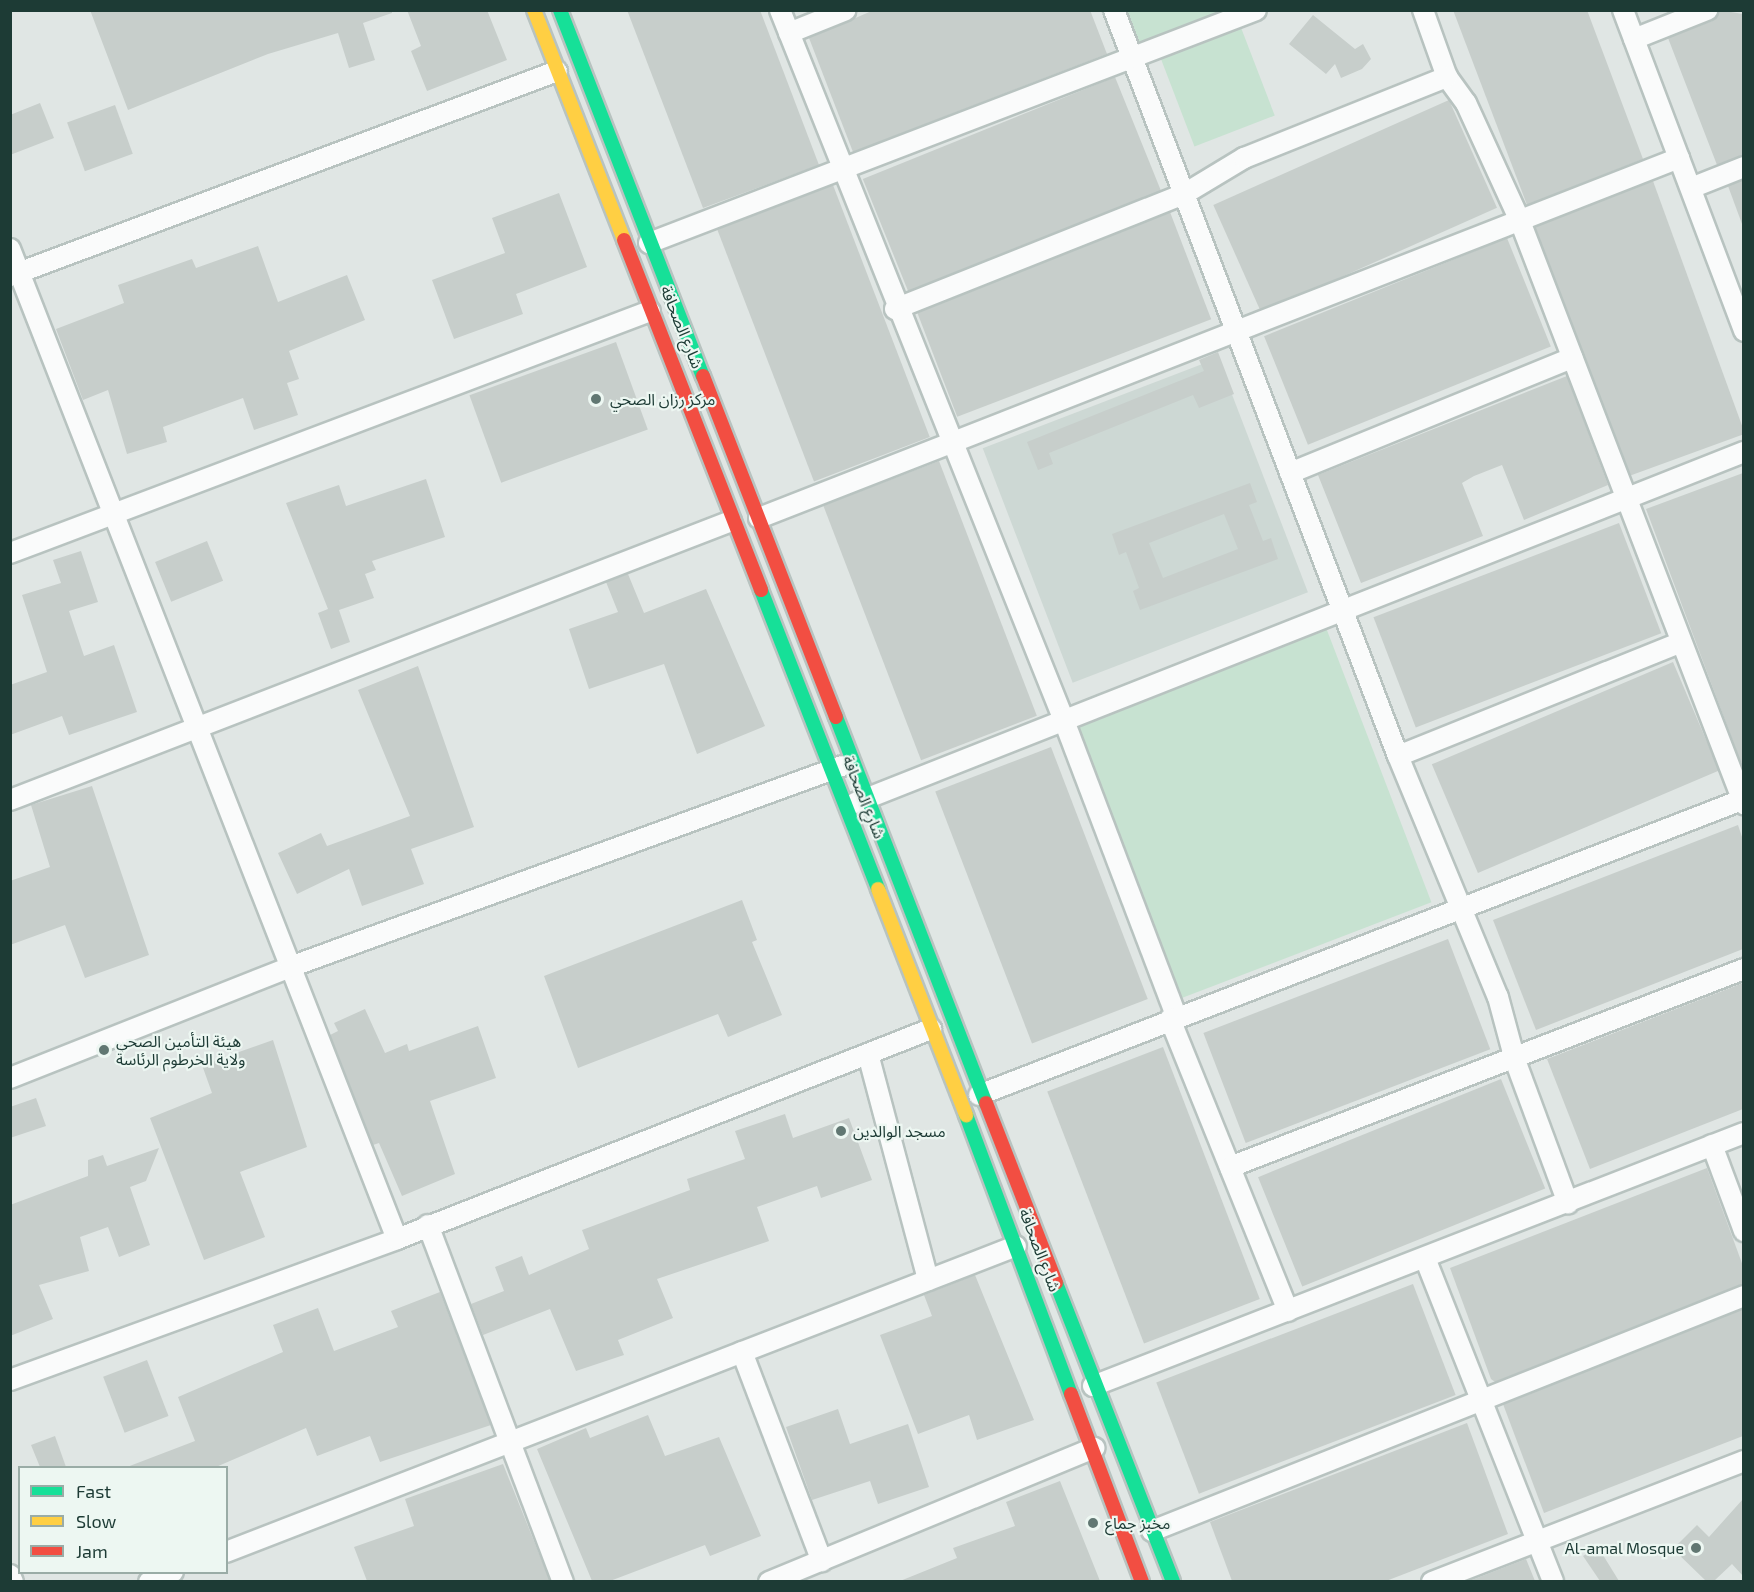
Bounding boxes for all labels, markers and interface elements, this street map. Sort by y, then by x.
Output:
street label: شارع الصحافة [657,283,707,371]
place label: مركز رزان الصحي [610,389,715,409]
marker: مركز رزان الصحي [587,390,605,408]
street label: شارع الصحافة [839,753,889,841]
place label: هيئة التأمين الصحي ولاية الخرطوم الرئاسة [116,1031,245,1069]
marker: هيئة التأمين الصحي ولاية الخرطوم الرئاسة [97,1043,111,1057]
place label: مسجد الوالدين [853,1121,946,1141]
marker: مسجد الوالدين [834,1124,848,1138]
street label: شارع الصحافة [1015,1206,1065,1294]
legend [18,1466,228,1574]
text: Fast [76,1480,111,1502]
text: Slow [76,1510,116,1532]
place label: مخبز جماع [1105,1513,1170,1533]
marker: مخبز جماع [1086,1516,1100,1530]
place label: Al-amal Mosque [1564,1538,1684,1558]
text: Jam [76,1540,108,1562]
marker: Al-amal Mosque [1689,1541,1703,1555]

